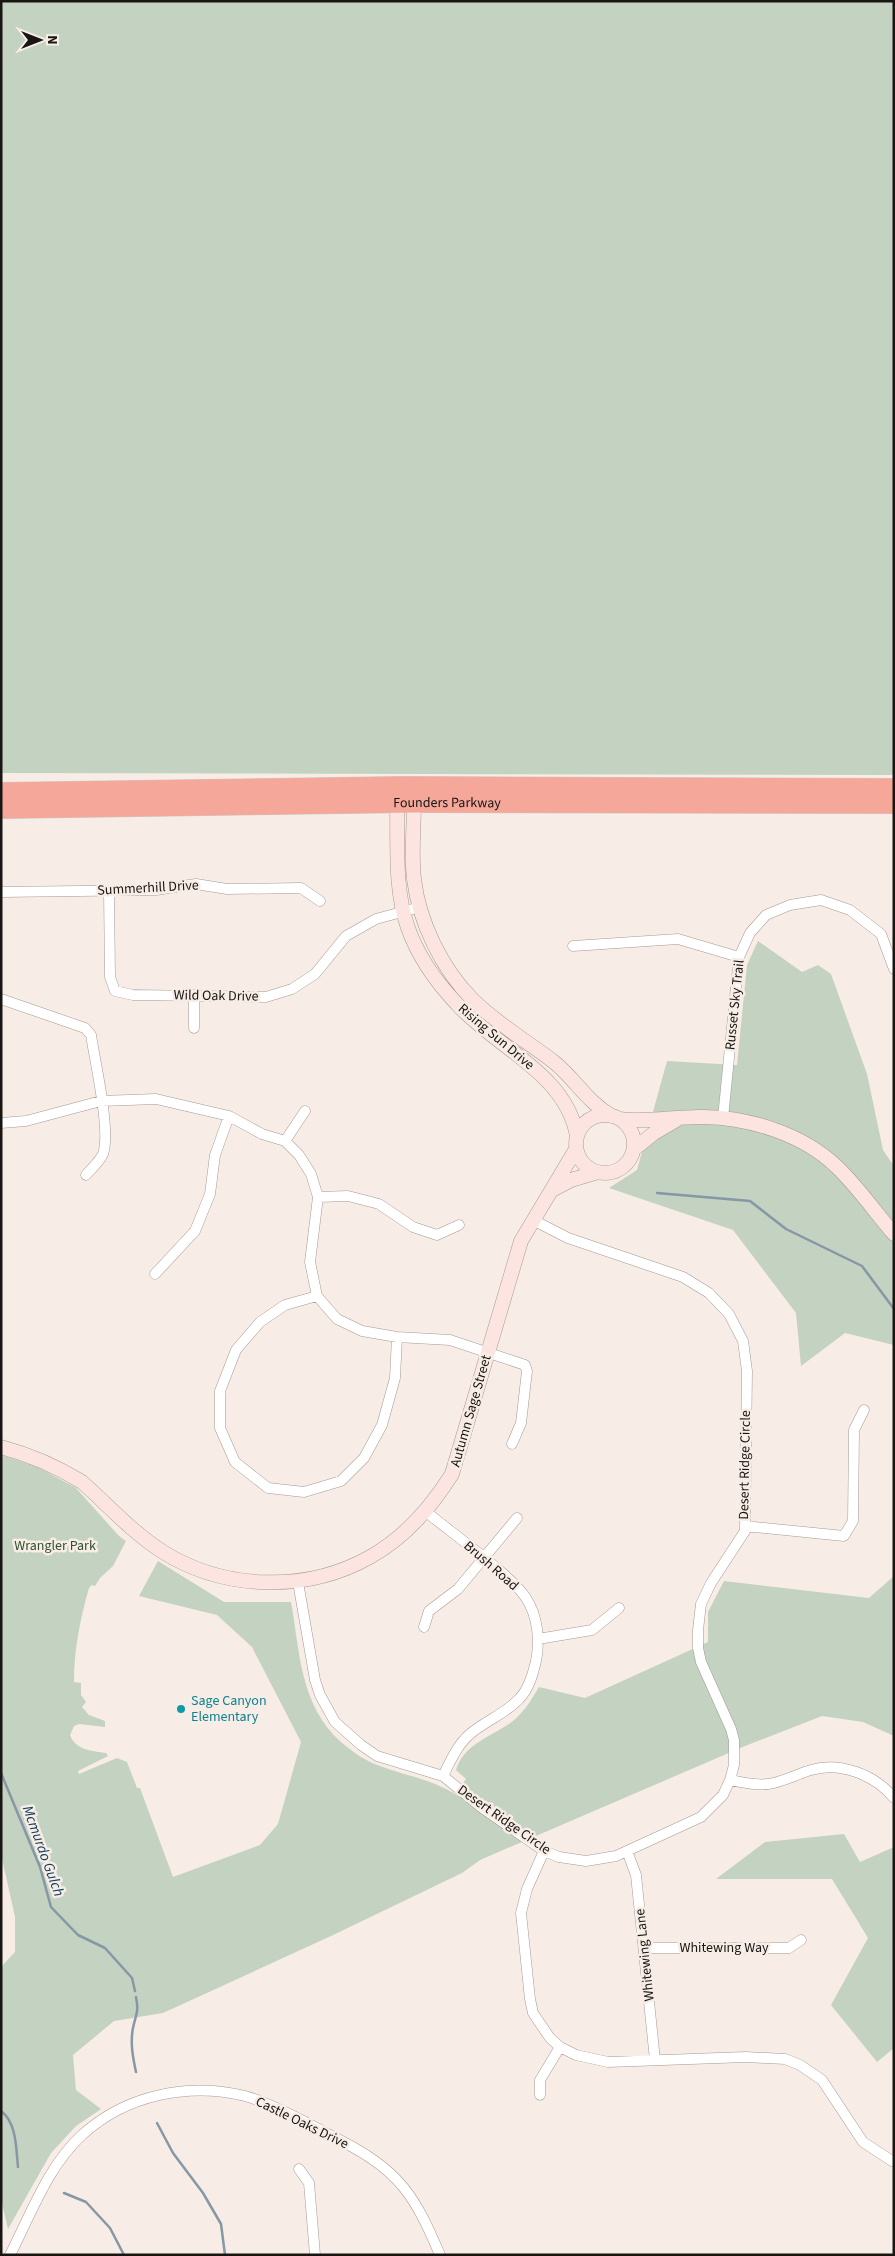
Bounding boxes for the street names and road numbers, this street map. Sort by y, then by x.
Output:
street label: Founders Parkway [393,793,501,813]
street label: Summerhill Drive [97,875,199,901]
street label: Russet Sky Trail [720,958,750,1051]
street label: Wild Oak Drive [173,985,259,1007]
street label: Rising Sun Drive [454,999,539,1075]
street label: Autumn Sage Street [445,1352,497,1469]
street label: Desert Ridge Circle [734,1410,756,1520]
street label: Brush Road [459,1536,523,1596]
street label: Desert Ridge Circle [453,1780,555,1860]
street label: Whitewing Lane [630,1908,660,2002]
street label: Whitewing Way [679,1938,769,1958]
street label: Castle Oaks Drive [252,2092,352,2154]

